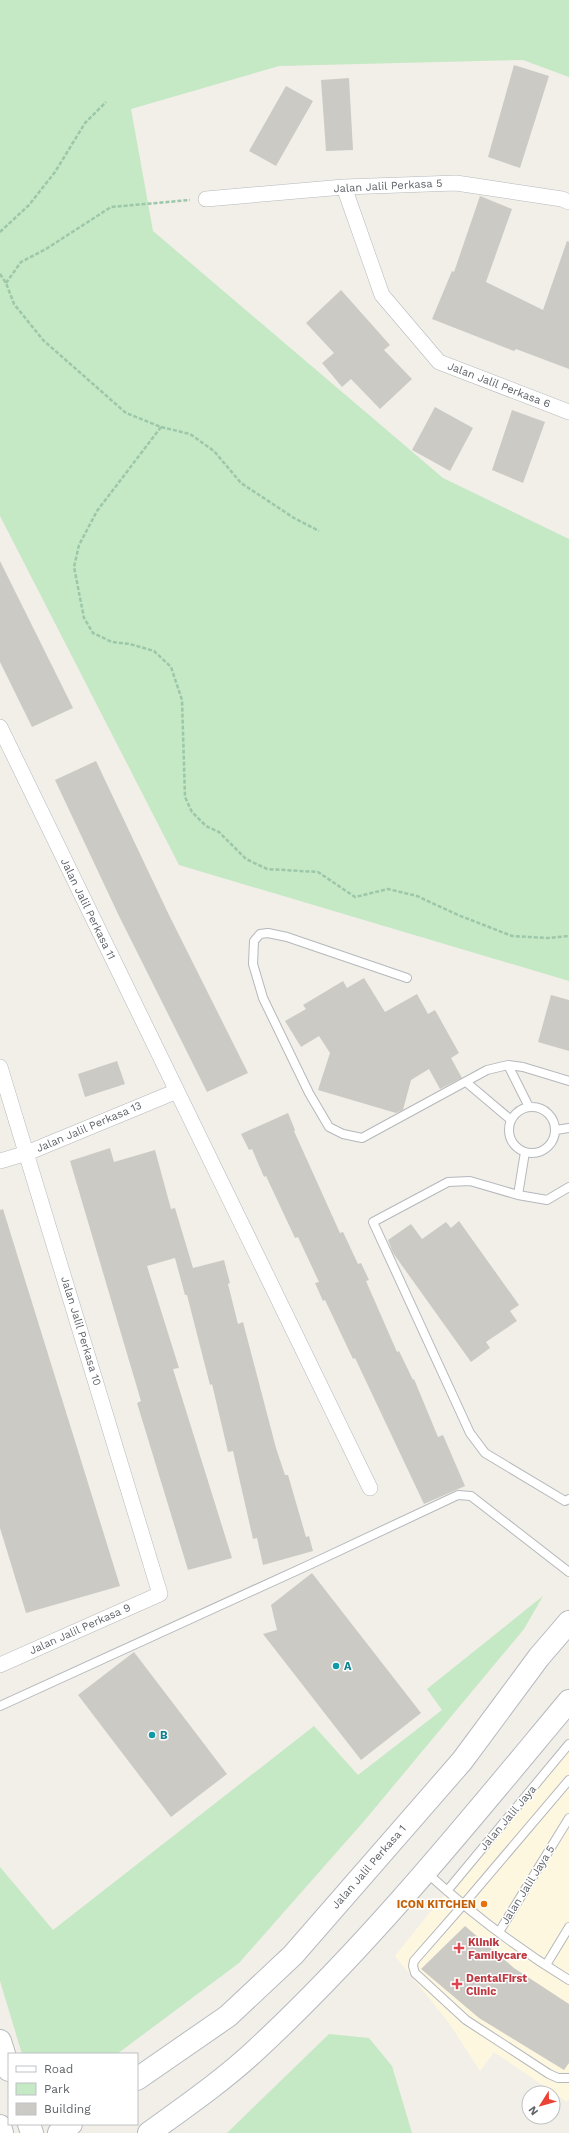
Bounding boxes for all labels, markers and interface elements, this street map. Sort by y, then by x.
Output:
street label: Jalan Jalil Perkasa 5 [333,177,443,195]
street label: Jalan Jalil Perkasa 6 [446,359,553,411]
street label: Jalan Jalil Perkasa 11 [58,856,118,962]
street label: Jalan Jalil Perkasa 13 [34,1099,144,1155]
street label: Jalan Jalil Perkasa 10 [58,1275,104,1387]
street label: Jalan Jalil Perkasa 9 [27,1601,133,1657]
place label: A [344,1660,352,1673]
marker: A [331,1661,341,1671]
place label: B [160,1729,168,1742]
marker: B [147,1730,157,1740]
street label: Jalan Jalil Jaya [477,1783,539,1853]
street label: Jalan Jalil Perkasa 1 [329,1822,409,1912]
street label: Jalan Jalil Jaya 5 [498,1843,558,1927]
place label: ICON KITCHEN [397,1898,476,1911]
marker: ICON KITCHEN [479,1899,489,1909]
place label: Klinik Familycare [468,1936,527,1962]
marker: Klinik Familycare [453,1942,465,1954]
place label: DentalFirst Clinic [466,1972,527,1998]
marker: DentalFirst Clinic [451,1978,463,1990]
legend [8,2053,138,2125]
text: Road [44,2062,73,2076]
text: Park [44,2082,70,2096]
north arrow [521,2085,561,2125]
text: Building [44,2102,91,2116]
text: N [526,2104,541,2118]

